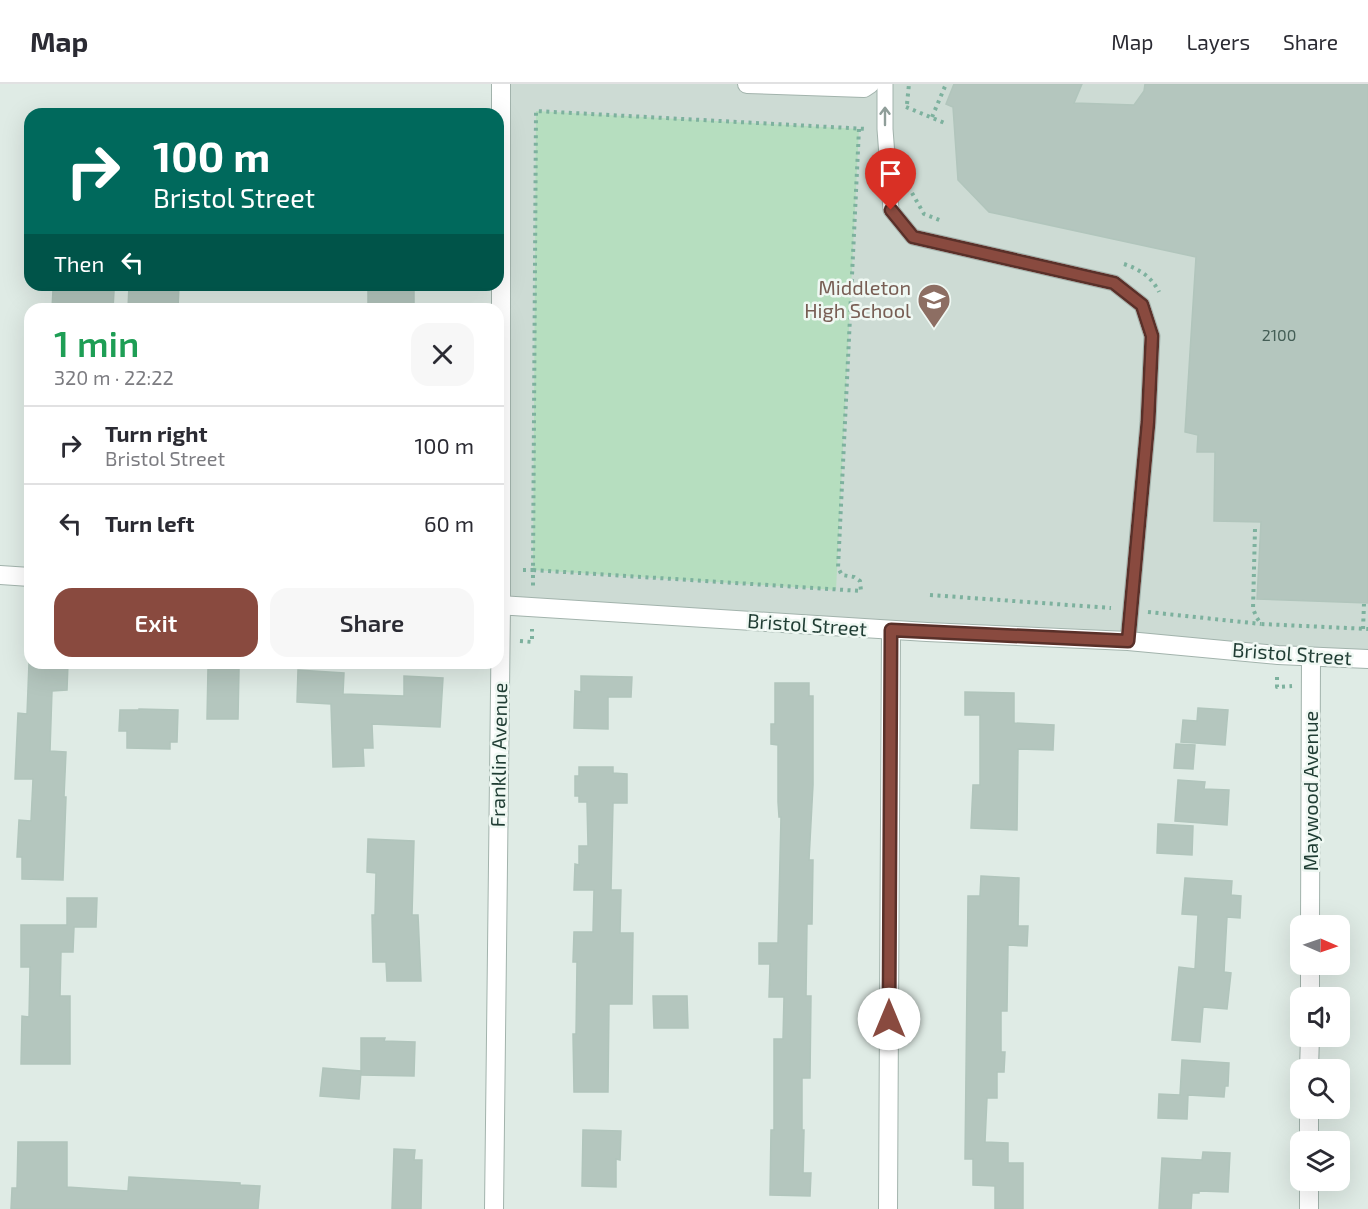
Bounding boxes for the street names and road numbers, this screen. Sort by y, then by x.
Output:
street label: Bristol Street [746,608,868,640]
street label: Bristol Street [1231,637,1353,669]
street label: Franklin Avenue [485,682,511,828]
street label: Maywood Avenue [1298,711,1322,871]

